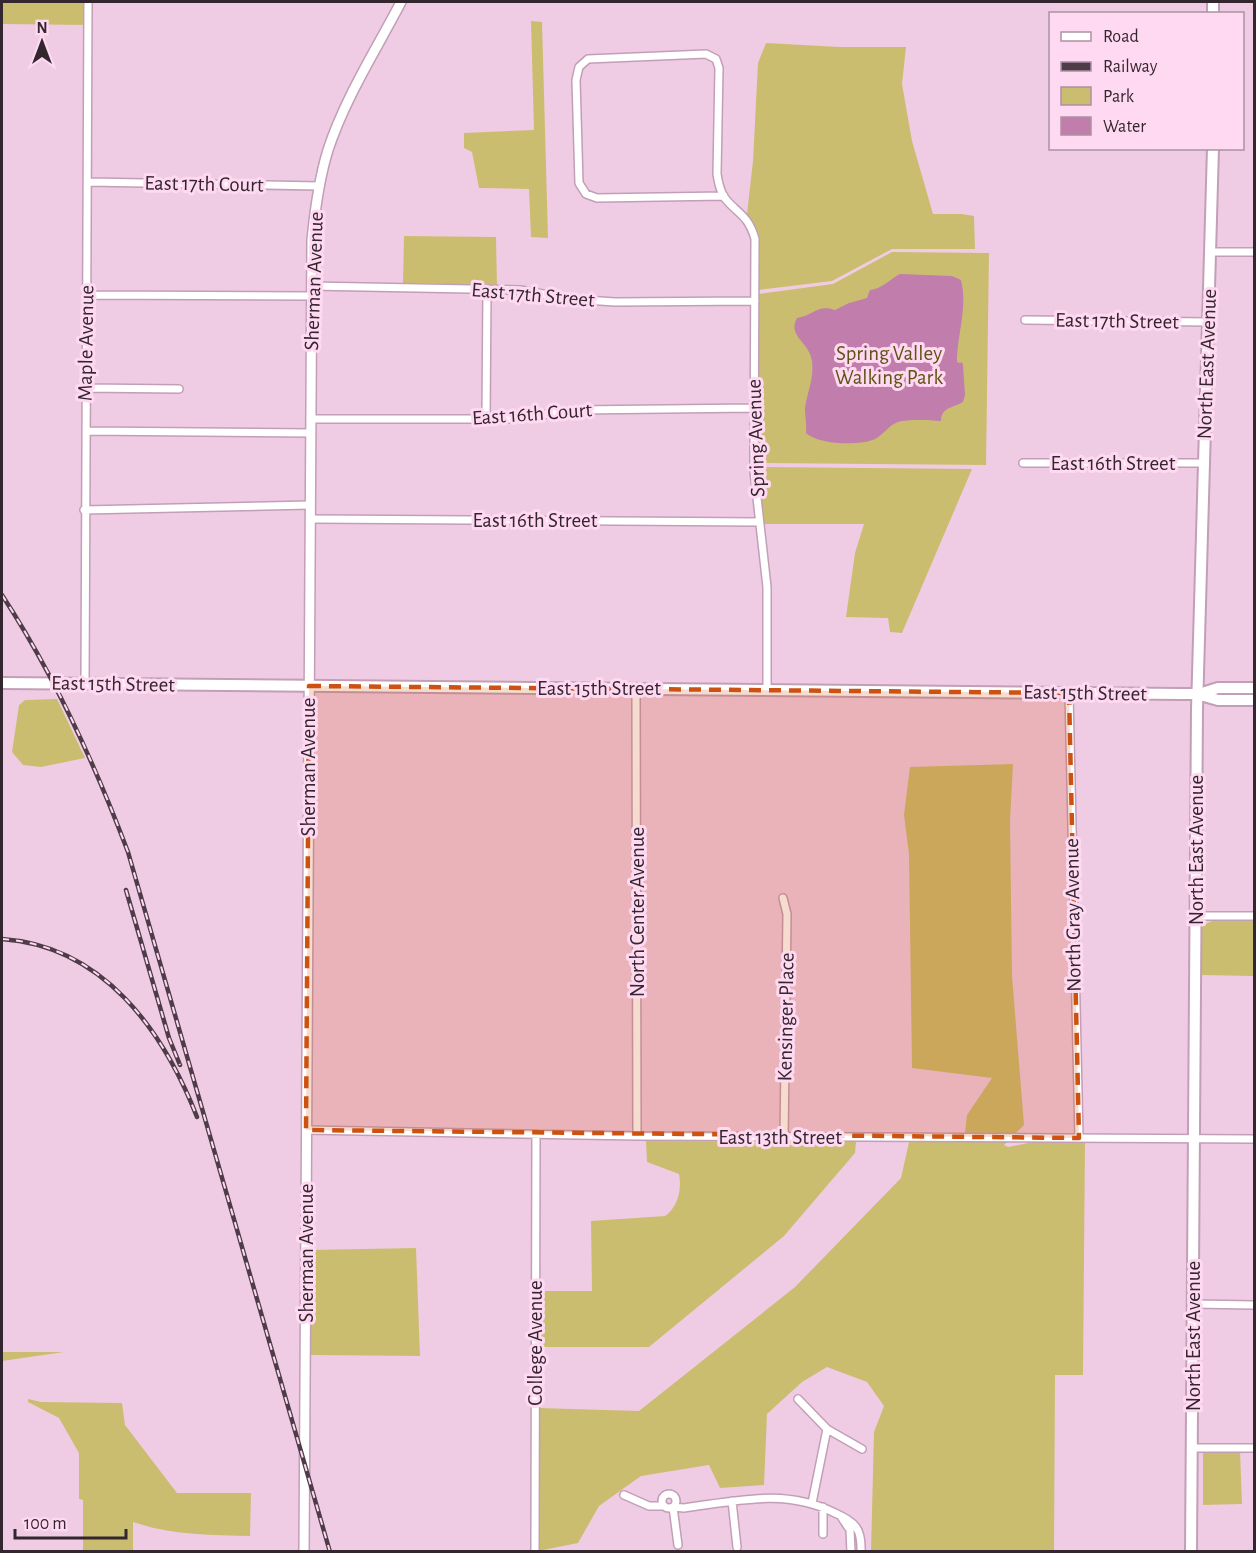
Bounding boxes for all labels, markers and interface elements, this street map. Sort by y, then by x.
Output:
north arrow [12,12,72,72]
legend [1049,12,1244,150]
text: N [36,20,48,36]
text: Road [1103,28,1139,46]
text: Railway [1103,58,1158,76]
text: Park [1103,88,1135,106]
text: Water [1103,118,1146,136]
street label: East 17th Court [144,172,264,196]
street label: Sherman Avenue [301,211,327,351]
street label: East 17th Street [470,279,596,311]
street label: Maple Avenue [74,285,98,401]
street label: North East Avenue [1194,288,1220,440]
street label: East 17th Street [1055,309,1179,333]
park label: Spring Valley Walking Park [835,343,943,388]
street label: Spring Avenue [743,379,769,497]
street label: East 16th Court [471,399,593,429]
street label: East 16th Street [1051,453,1176,474]
street label: East 16th Street [473,510,598,531]
street label: East 15th Street [51,672,175,696]
street label: East 15th Street [537,678,661,699]
street label: East 15th Street [1023,681,1147,705]
street label: Sherman Avenue [298,698,319,836]
street label: North East Avenue [1186,775,1207,925]
street label: North Center Avenue [627,827,648,997]
street label: North Gray Avenue [1061,838,1085,992]
street label: Kensinger Place [774,952,798,1082]
street label: East 13th Street [718,1127,842,1148]
street label: Sherman Avenue [296,1184,317,1322]
street label: North East Avenue [1183,1261,1204,1411]
street label: College Avenue [525,1280,546,1406]
scale bar [15,1502,126,1540]
text: 100 m [24,1515,67,1533]

